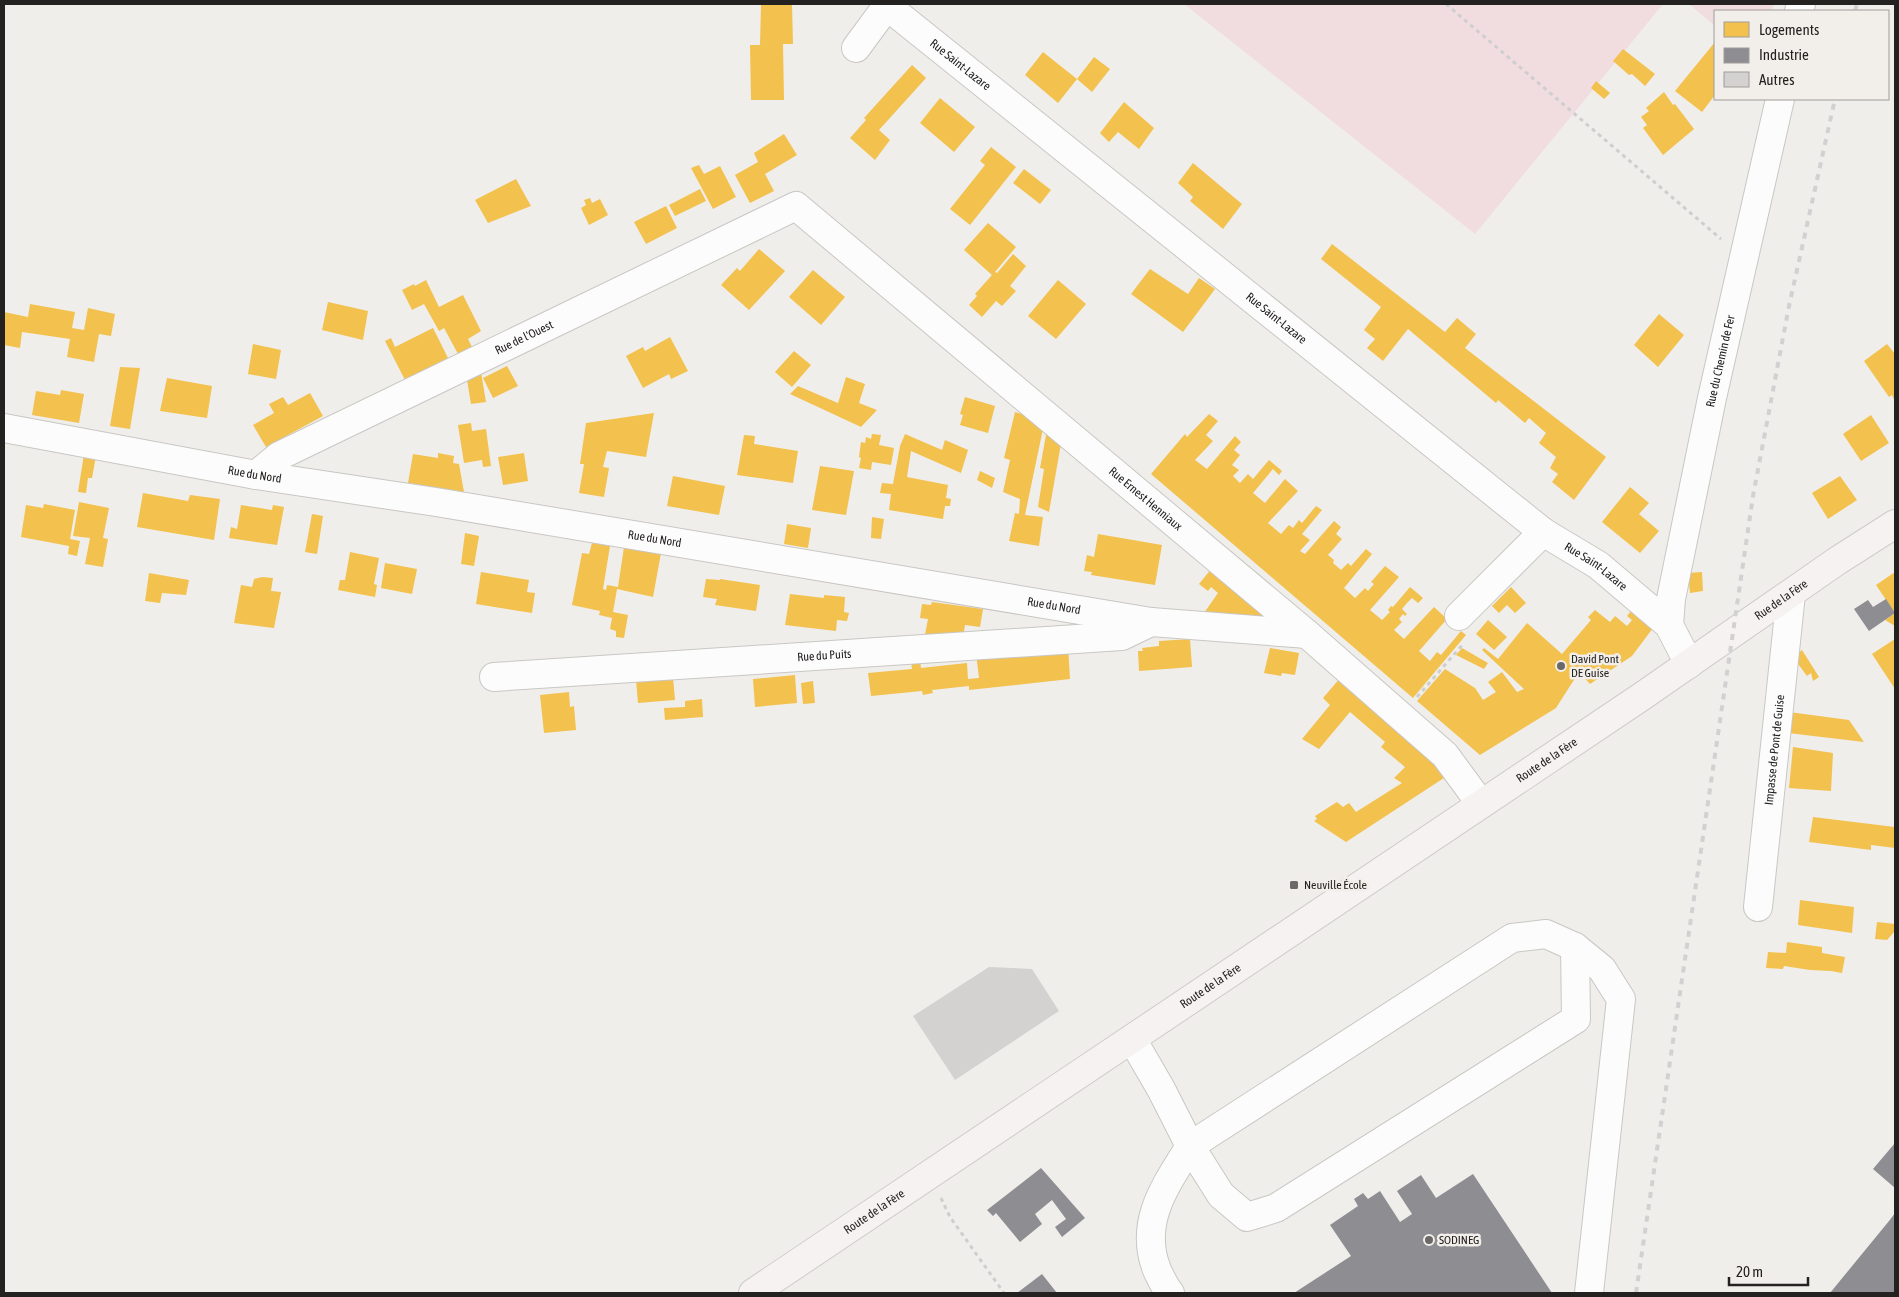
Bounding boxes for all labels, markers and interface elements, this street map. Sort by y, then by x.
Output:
legend [1714,10,1889,100]
text: Logements [1759,21,1819,38]
street label: Rue Saint-Lazare [927,36,994,93]
text: Industrie [1759,46,1809,63]
text: Autres [1759,71,1794,88]
street label: Rue Saint-Lazare [1243,290,1309,347]
street label: Rue du Chemin de Fer [1703,313,1738,408]
street label: Rue de l'Ouest [493,317,556,358]
street label: Rue du Nord [227,463,282,486]
street label: Rue Ernest Henniaux [1106,464,1185,534]
street label: Rue du Nord [627,527,682,550]
street label: Rue Saint-Lazare [1562,540,1630,594]
street label: Rue de la Fère [1752,577,1810,623]
street label: Rue du Nord [1026,594,1082,617]
street label: Rue du Puits [797,647,852,664]
place label: David Pont DE Guise [1571,652,1620,680]
marker: David Pont DE Guise [1555,660,1567,672]
street label: Impasse de Pont de Guise [1762,694,1787,806]
street label: Route de la Fère [1514,735,1580,786]
place label: Neuville École [1304,878,1367,892]
marker: Neuville École [1288,879,1300,891]
street label: Route de la Fère [1177,961,1244,1011]
street label: Route de la Fère [841,1186,907,1237]
place label: SODINEG [1439,1233,1479,1247]
marker: SODINEG [1423,1234,1435,1246]
scale bar [1729,1254,1808,1286]
text: 20 m [1736,1263,1763,1280]

